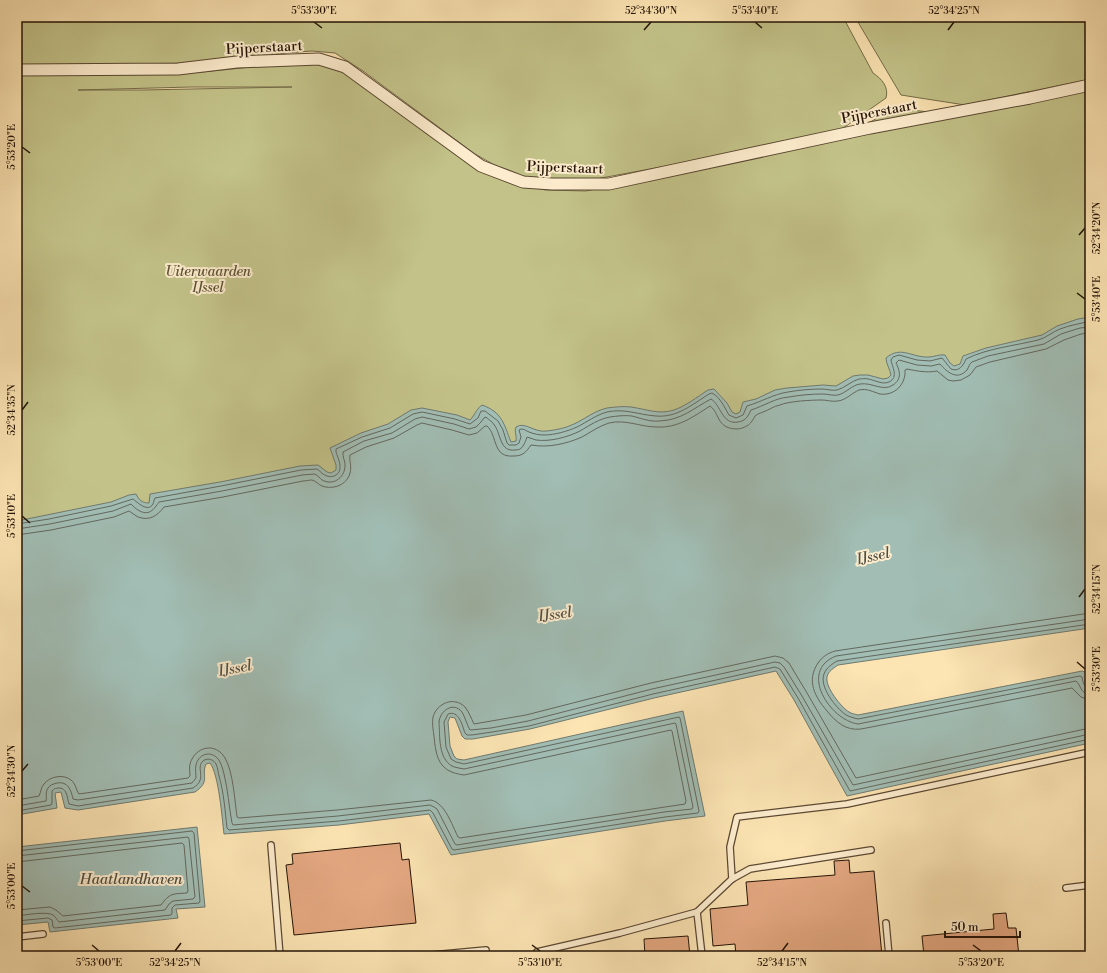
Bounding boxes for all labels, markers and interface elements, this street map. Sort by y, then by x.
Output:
text: 5°53'30"E [291,5,337,17]
text: 52°34'30"N [625,5,678,17]
text: 5°53'40"E [732,5,778,17]
text: 52°34'25"N [928,5,980,17]
street label: Pijperstaart [225,37,303,59]
street label: Pijperstaart [840,96,919,128]
text: 5°53'20"E [6,124,18,170]
street label: Pijperstaart [526,158,604,178]
text: 52°34'20"N [1091,201,1103,254]
park label: Uiterwaarden IJssel [165,263,251,297]
text: 5°53'40"E [1091,276,1103,322]
text: 52°34'35"N [6,384,18,436]
text: 5°53'10"E [6,494,18,538]
water label: IJssel [854,544,892,570]
text: 52°34'15"N [1091,563,1103,614]
water label: IJssel [536,603,573,626]
text: 5°53'30"E [1091,646,1103,692]
water label: IJssel [216,656,254,681]
text: 52°34'30"N [6,744,18,797]
text: 5°53'00"E [6,863,18,909]
water label: Haatlandhaven [79,870,183,889]
scale bar [945,913,1020,939]
text: 50 m [951,920,979,935]
text: 5°53'00"E [76,957,122,969]
text: 52°34'25"N [149,957,201,969]
text: 5°53'10"E [518,957,562,969]
text: 52°34'15"N [757,957,808,969]
text: 5°53'20"E [958,957,1004,969]

